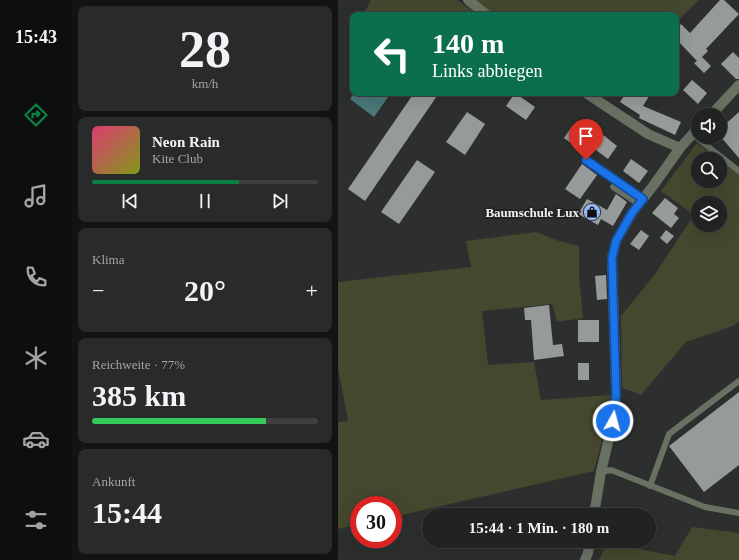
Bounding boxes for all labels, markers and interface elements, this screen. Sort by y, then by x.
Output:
text: 28 [179,21,231,78]
text: 15:43 [15,27,57,47]
icon: left [366,28,418,80]
text: 140 m [432,28,504,59]
text: Links abbiegen [432,61,542,81]
text: km/h [192,76,218,91]
icon: directions [22,101,50,129]
map controls [691,108,727,232]
button: sound [691,108,727,144]
pin [569,119,603,160]
icon: arrive [575,125,597,147]
text: Neon Rain [152,134,220,150]
text: Kite Club [152,151,203,166]
button: search [691,152,727,188]
icon: music [22,182,50,210]
icon: previous [119,190,141,212]
icon: pause [194,190,216,212]
icon: next [269,190,291,212]
button: layers [691,196,727,232]
shop icon: Baumschule Lux [582,202,602,222]
place label: Baumschule Lux [485,205,579,220]
text: Klima [92,252,125,267]
icon: phone [22,263,50,291]
text: 20° [184,274,226,307]
text: − [92,278,104,303]
text: + [306,278,318,303]
icon: climate [22,344,50,372]
text: Reichweite · 77% [92,357,185,372]
text: 385 km [92,379,186,412]
position arrow [592,400,634,442]
icon: car [22,425,50,453]
text: Ankunft [92,474,135,489]
text: 15:44 [92,496,162,529]
speed limit sign: 30 [350,496,402,548]
icon: filters [22,506,50,534]
text: 15:44 · 1 Min. · 180 m [469,520,609,536]

